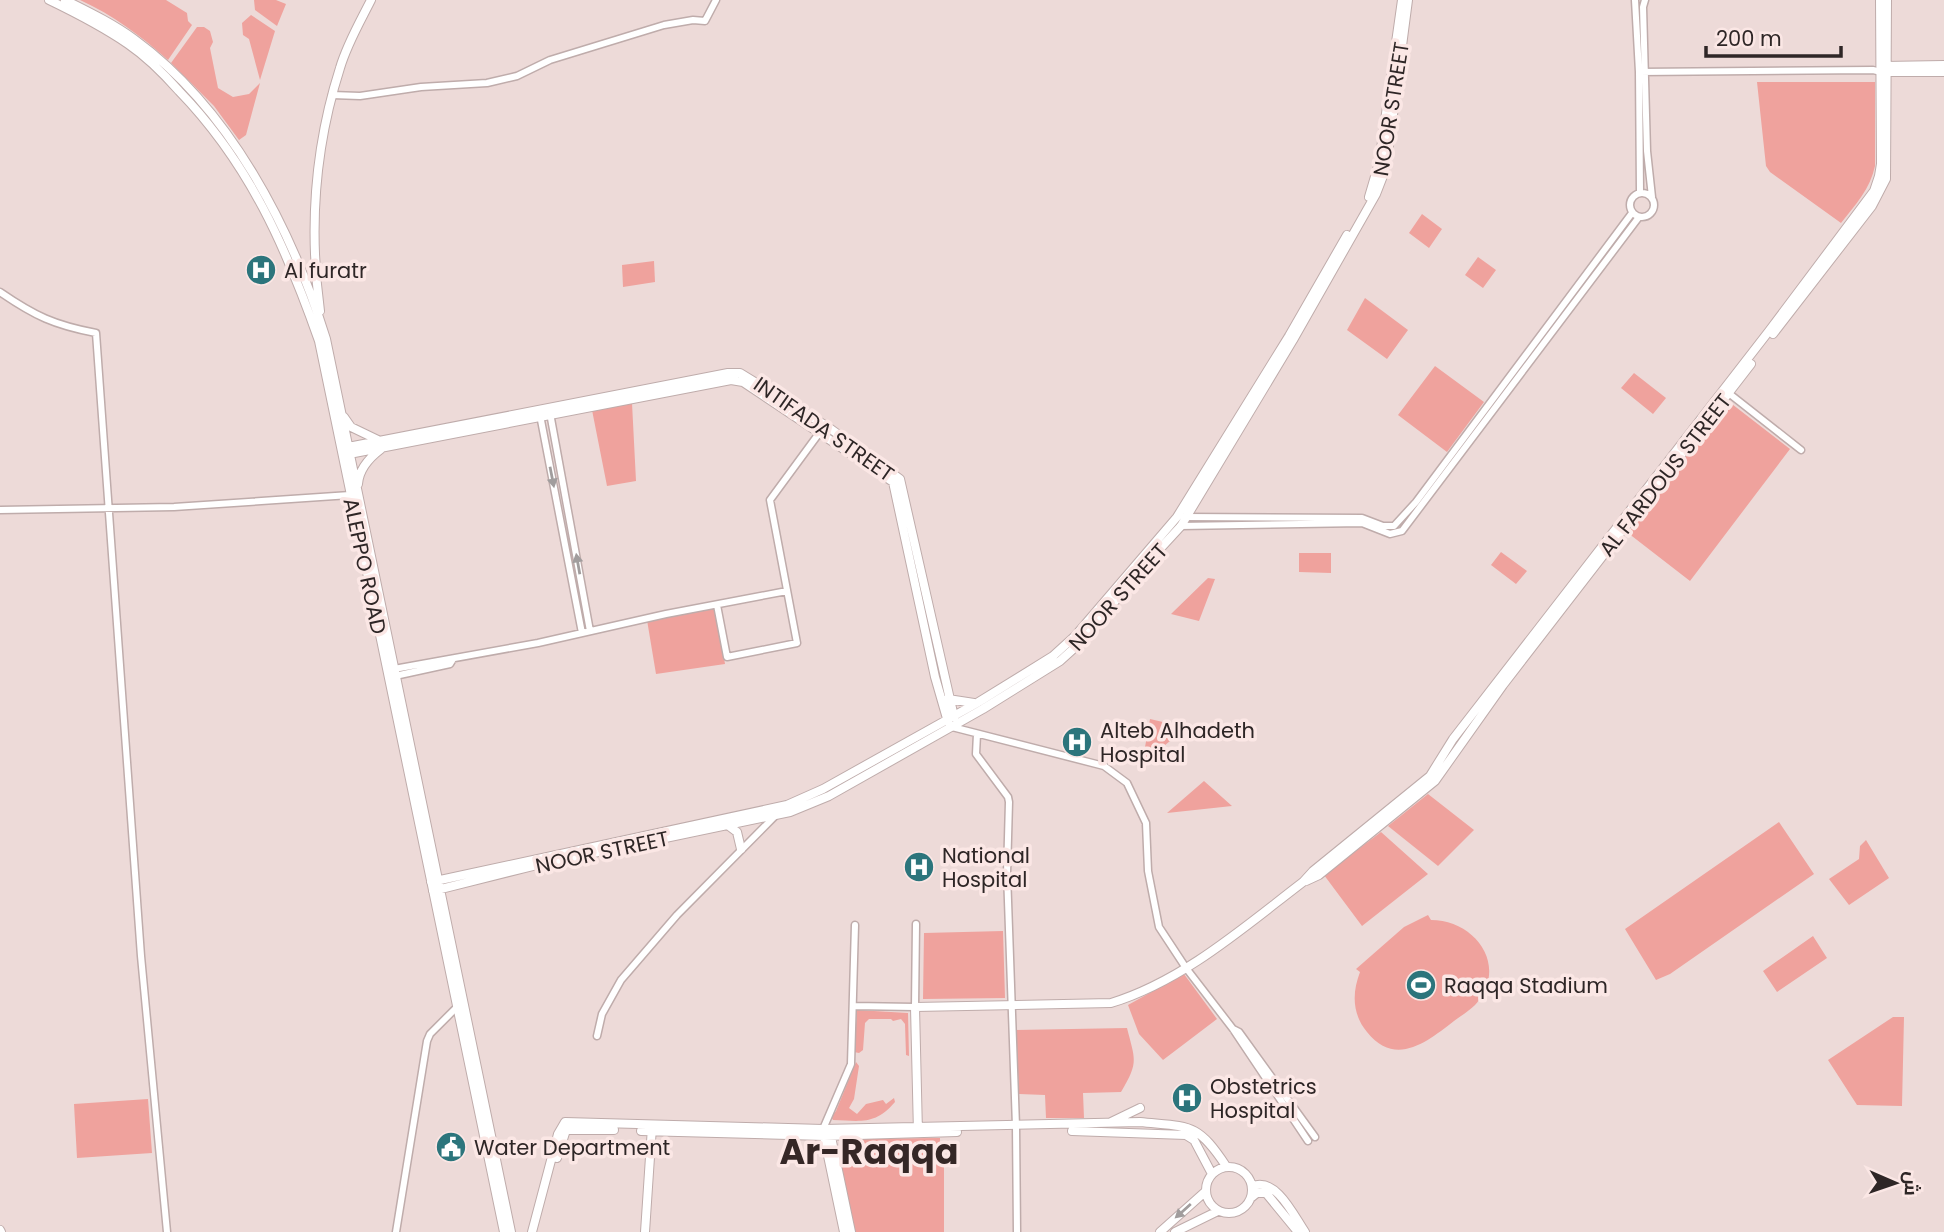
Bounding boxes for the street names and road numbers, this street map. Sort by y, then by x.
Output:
street label: NOOR STREET [1366,40,1416,178]
street label: INTIFADA STREET [748,370,900,488]
street label: AL FARDOUS STREET [1592,388,1738,562]
street label: ALEPPO ROAD [336,495,394,637]
street label: NOOR STREET [1062,537,1174,657]
street label: NOOR STREET [533,824,671,880]

